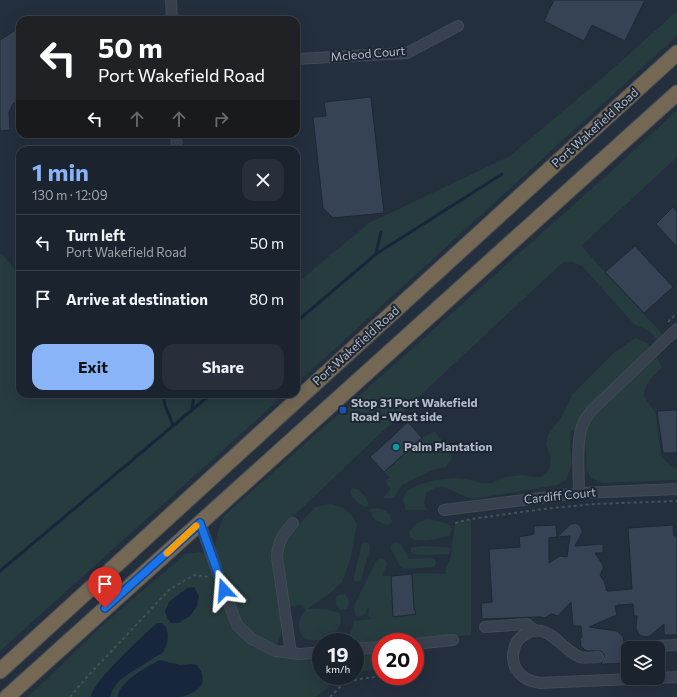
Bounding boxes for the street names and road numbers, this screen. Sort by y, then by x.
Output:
street label: Mcleod Court [330,43,406,63]
street label: Port Wakefield Road [548,85,640,170]
street label: Port Wakefield Road [309,303,401,388]
street label: Cardiff Court [523,484,597,506]

